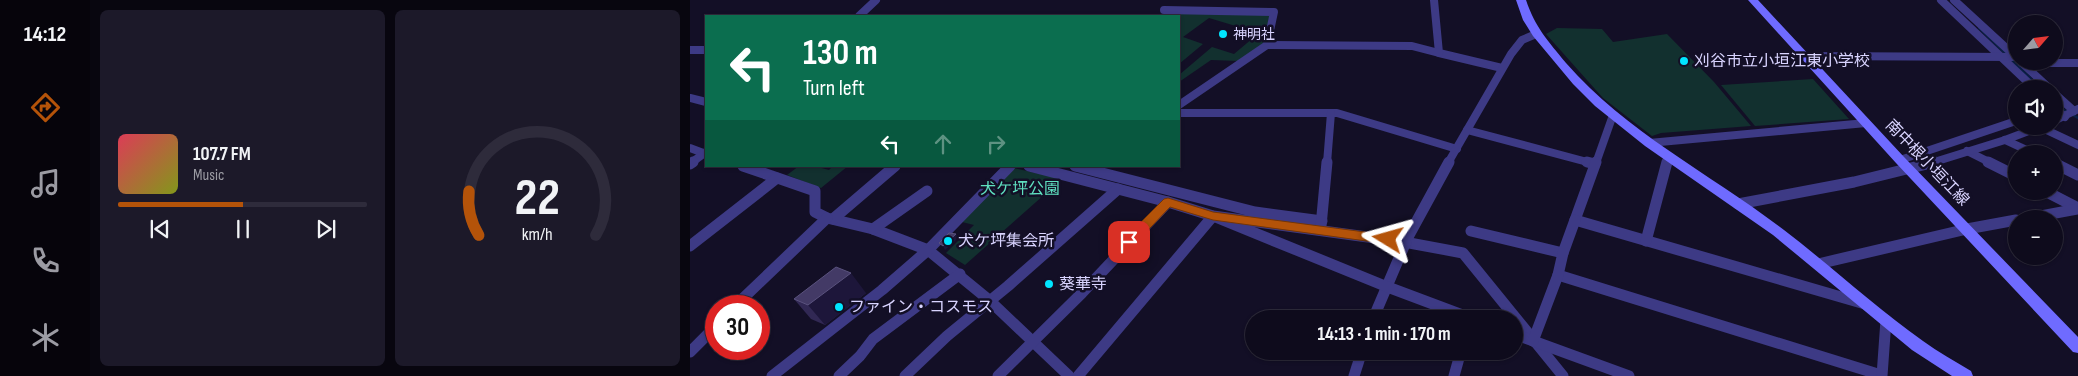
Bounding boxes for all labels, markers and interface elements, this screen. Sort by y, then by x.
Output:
north arrow [2008,15,2062,70]
map controls [2008,15,2063,265]
text: 14:12 [24,21,66,48]
place label: 神明社 [1233,26,1275,43]
marker: 神明社 [1217,28,1229,40]
text: 130 m [803,32,878,75]
icon: left [720,35,785,100]
place label: 刈谷市立小垣江東小学校 [1694,52,1870,71]
marker: 刈谷市立小垣江東小学校 [1678,55,1690,67]
text: Turn left [803,75,865,102]
button: sound [2008,80,2063,135]
icon: directions [28,90,63,125]
street label: 南中根小垣江線 [1881,116,1973,210]
icon: left [876,130,904,158]
icon: ahead [929,130,957,158]
icon: right [982,130,1010,158]
text: 107.7 FM [193,143,251,166]
button: + [2008,145,2063,200]
icon: music [28,166,63,201]
text: Music [193,166,224,185]
text: 22 [515,167,560,230]
park label: 犬ケ坪公園 [980,180,1060,199]
button: − [2008,210,2063,265]
position arrow [1361,212,1413,264]
icon: previous [146,215,174,243]
icon: pause [229,215,257,243]
icon: next [312,215,340,243]
pin [1108,221,1150,263]
text: km/h [522,224,553,245]
icon: arrive [1115,228,1143,256]
place label: 犬ケ坪集会所 [958,232,1054,251]
marker: 犬ケ坪集会所 [942,235,954,247]
icon: phone [28,243,63,278]
place label: 葵華寺 [1059,275,1107,294]
marker: 葵華寺 [1043,278,1055,290]
speed limit sign: 30 [705,295,770,360]
place label: ファイン・コスモス [849,298,993,317]
marker: ファイン・コスモス [833,301,845,313]
icon: climate [28,320,63,355]
text: 14:13 · 1 min · 170 m [1317,323,1451,346]

